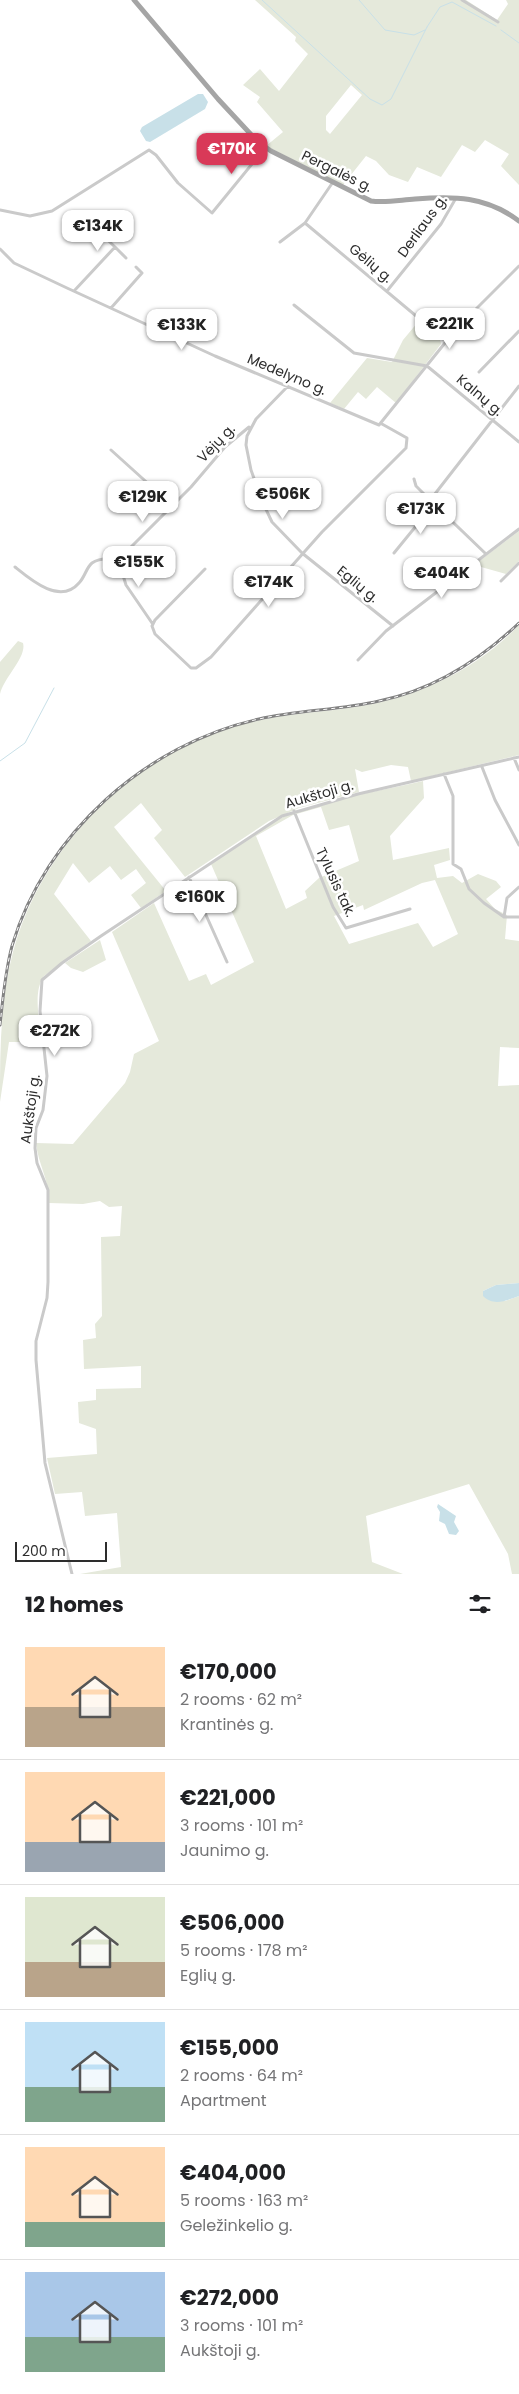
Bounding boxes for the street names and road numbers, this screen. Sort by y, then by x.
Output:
street label: Pergalės g. [298,145,376,197]
street label: Derliaus g. [393,191,451,261]
street label: Gėlių g. [345,239,397,287]
street label: Medelyno g. [244,348,330,400]
street label: Kalnų g. [452,370,508,420]
street label: Vėjų g. [193,419,239,467]
street label: Eglių g. [333,561,383,607]
street label: Aukštoji g. [283,775,355,813]
street label: Tylusis tak. [311,844,361,920]
street label: Aukštoji g. [15,1073,45,1145]

